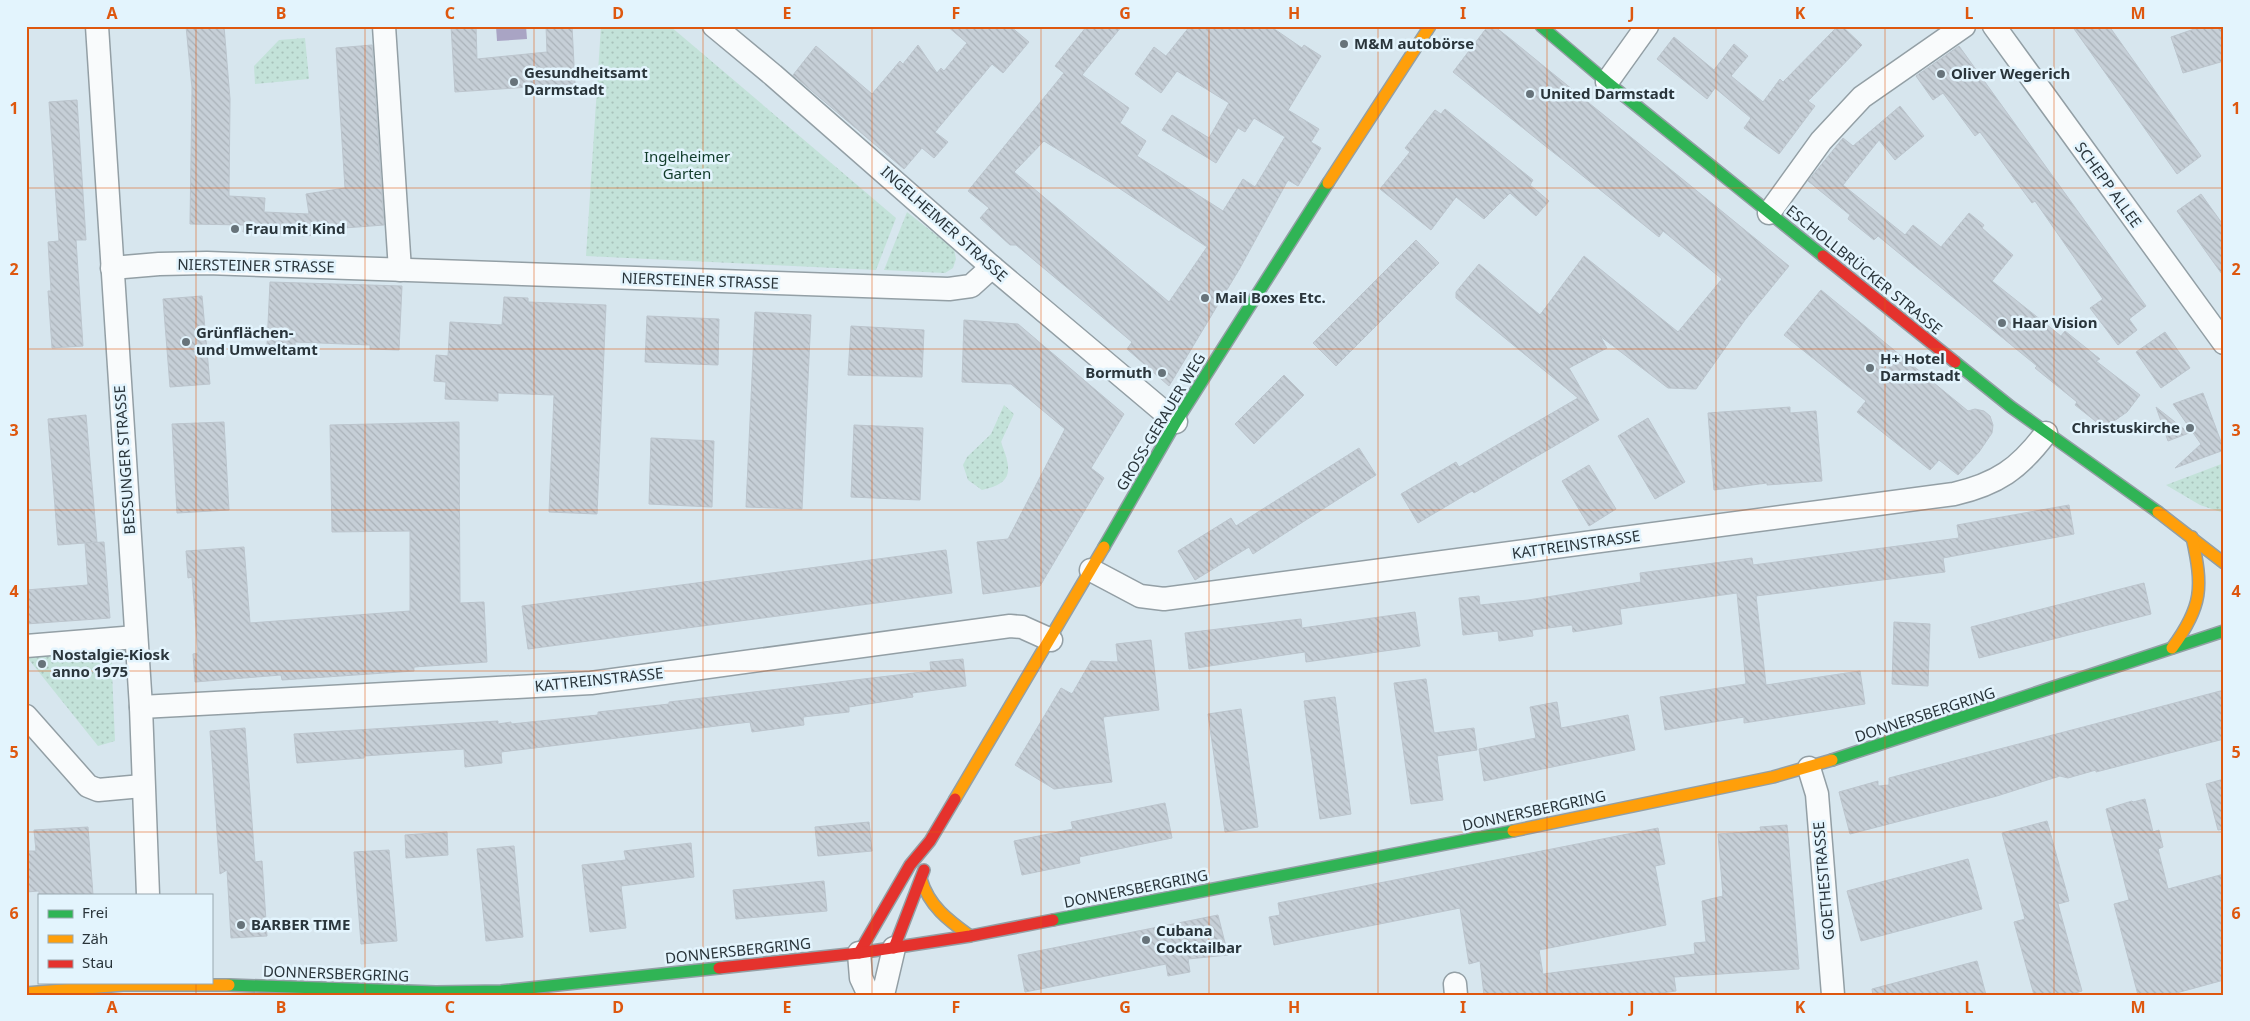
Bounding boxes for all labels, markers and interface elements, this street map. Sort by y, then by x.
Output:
text: A [106,2,118,24]
text: B [276,2,286,24]
text: C [445,2,455,24]
text: D [612,2,624,24]
text: E [783,2,792,24]
text: F [952,2,960,24]
text: G [1119,2,1131,24]
text: H [1288,2,1300,24]
text: I [1460,2,1466,24]
text: J [1627,2,1635,24]
text: K [1795,2,1806,24]
text: L [1965,2,1974,24]
text: M [2130,2,2146,24]
place label: M&M autobörse [1354,33,1474,53]
marker: M&M autobörse [1338,38,1350,50]
place label: Gesundheitsamt Darmstadt [524,62,648,99]
place label: Oliver Wegerich [1951,63,2070,83]
marker: Oliver Wegerich [1935,68,1947,80]
marker: Gesundheitsamt Darmstadt [508,76,520,88]
place label: United Darmstadt [1540,83,1675,103]
marker: United Darmstadt [1524,88,1536,100]
text: 1 [9,97,19,119]
text: 1 [2231,97,2241,119]
street label: SCHEPP ALLEE [2071,138,2147,231]
park label: Ingelheimer Garten [644,146,730,183]
street label: INGELHEIMER STRASSE [877,161,1012,285]
street label: ESCHOLLBRÜCKER STRASSE [1782,200,1947,338]
place label: Frau mit Kind [245,218,345,238]
marker: Frau mit Kind [229,223,241,235]
street label: NIERSTEINER STRASSE [177,254,335,276]
text: 2 [9,258,19,280]
text: 2 [2231,258,2241,280]
street label: NIERSTEINER STRASSE [621,267,779,293]
place label: Mail Boxes Etc. [1215,287,1326,307]
marker: Mail Boxes Etc. [1199,292,1211,304]
place label: Haar Vision [2012,312,2097,332]
marker: Haar Vision [1996,317,2008,329]
place label: Grünflächen- und Umweltamt [196,322,318,359]
marker: Grünflächen- und Umweltamt [180,336,192,348]
place label: H+ Hotel Darmstadt [1880,348,1961,385]
street label: GROSS-GERAUER WEG [1111,349,1209,494]
place label: Bormuth [1085,362,1152,382]
marker: H+ Hotel Darmstadt [1864,362,1876,374]
marker: Bormuth [1156,367,1168,379]
street label: BESSUNGER STRASSE [109,385,139,535]
place label: Christuskirche [2071,417,2180,437]
text: 3 [9,419,19,441]
text: 3 [2231,419,2241,441]
marker: Christuskirche [2184,422,2196,434]
street label: KATTREINSTRASSE [1510,525,1641,563]
text: 4 [9,580,19,602]
text: 4 [2231,580,2241,602]
place label: Nostalgie-Kiosk anno 1975 [52,644,170,681]
marker: Nostalgie-Kiosk anno 1975 [36,658,48,670]
street label: KATTREINSTRASSE [534,662,664,696]
street label: DONNERSBERGRING [1852,682,1997,746]
text: 5 [9,741,19,763]
text: 5 [2231,741,2241,763]
street label: DONNERSBERGRING [1460,785,1607,835]
street label: GOETHESTRASSE [1808,821,1838,941]
street label: DONNERSBERGRING [1062,864,1210,912]
legend [38,894,212,984]
text: 6 [9,902,19,924]
text: Frei [82,902,108,922]
text: 6 [2231,902,2241,924]
place label: BARBER TIME [251,914,350,934]
marker: BARBER TIME [235,919,247,931]
place label: Cubana Cocktailbar [1156,920,1242,957]
text: Zäh [82,928,108,948]
street label: DONNERSBERGRING [664,932,812,968]
marker: Cubana Cocktailbar [1140,934,1152,946]
text: Stau [82,952,113,972]
street label: DONNERSBERGRING [263,960,410,986]
text: A [106,996,118,1018]
text: B [276,996,286,1018]
text: C [445,996,455,1018]
text: D [612,996,624,1018]
text: E [783,996,792,1018]
text: F [952,996,960,1018]
text: G [1119,996,1131,1018]
text: H [1288,996,1300,1018]
text: I [1460,996,1466,1018]
text: J [1627,996,1635,1018]
text: K [1795,996,1806,1018]
text: L [1965,996,1974,1018]
text: M [2130,996,2146,1018]

